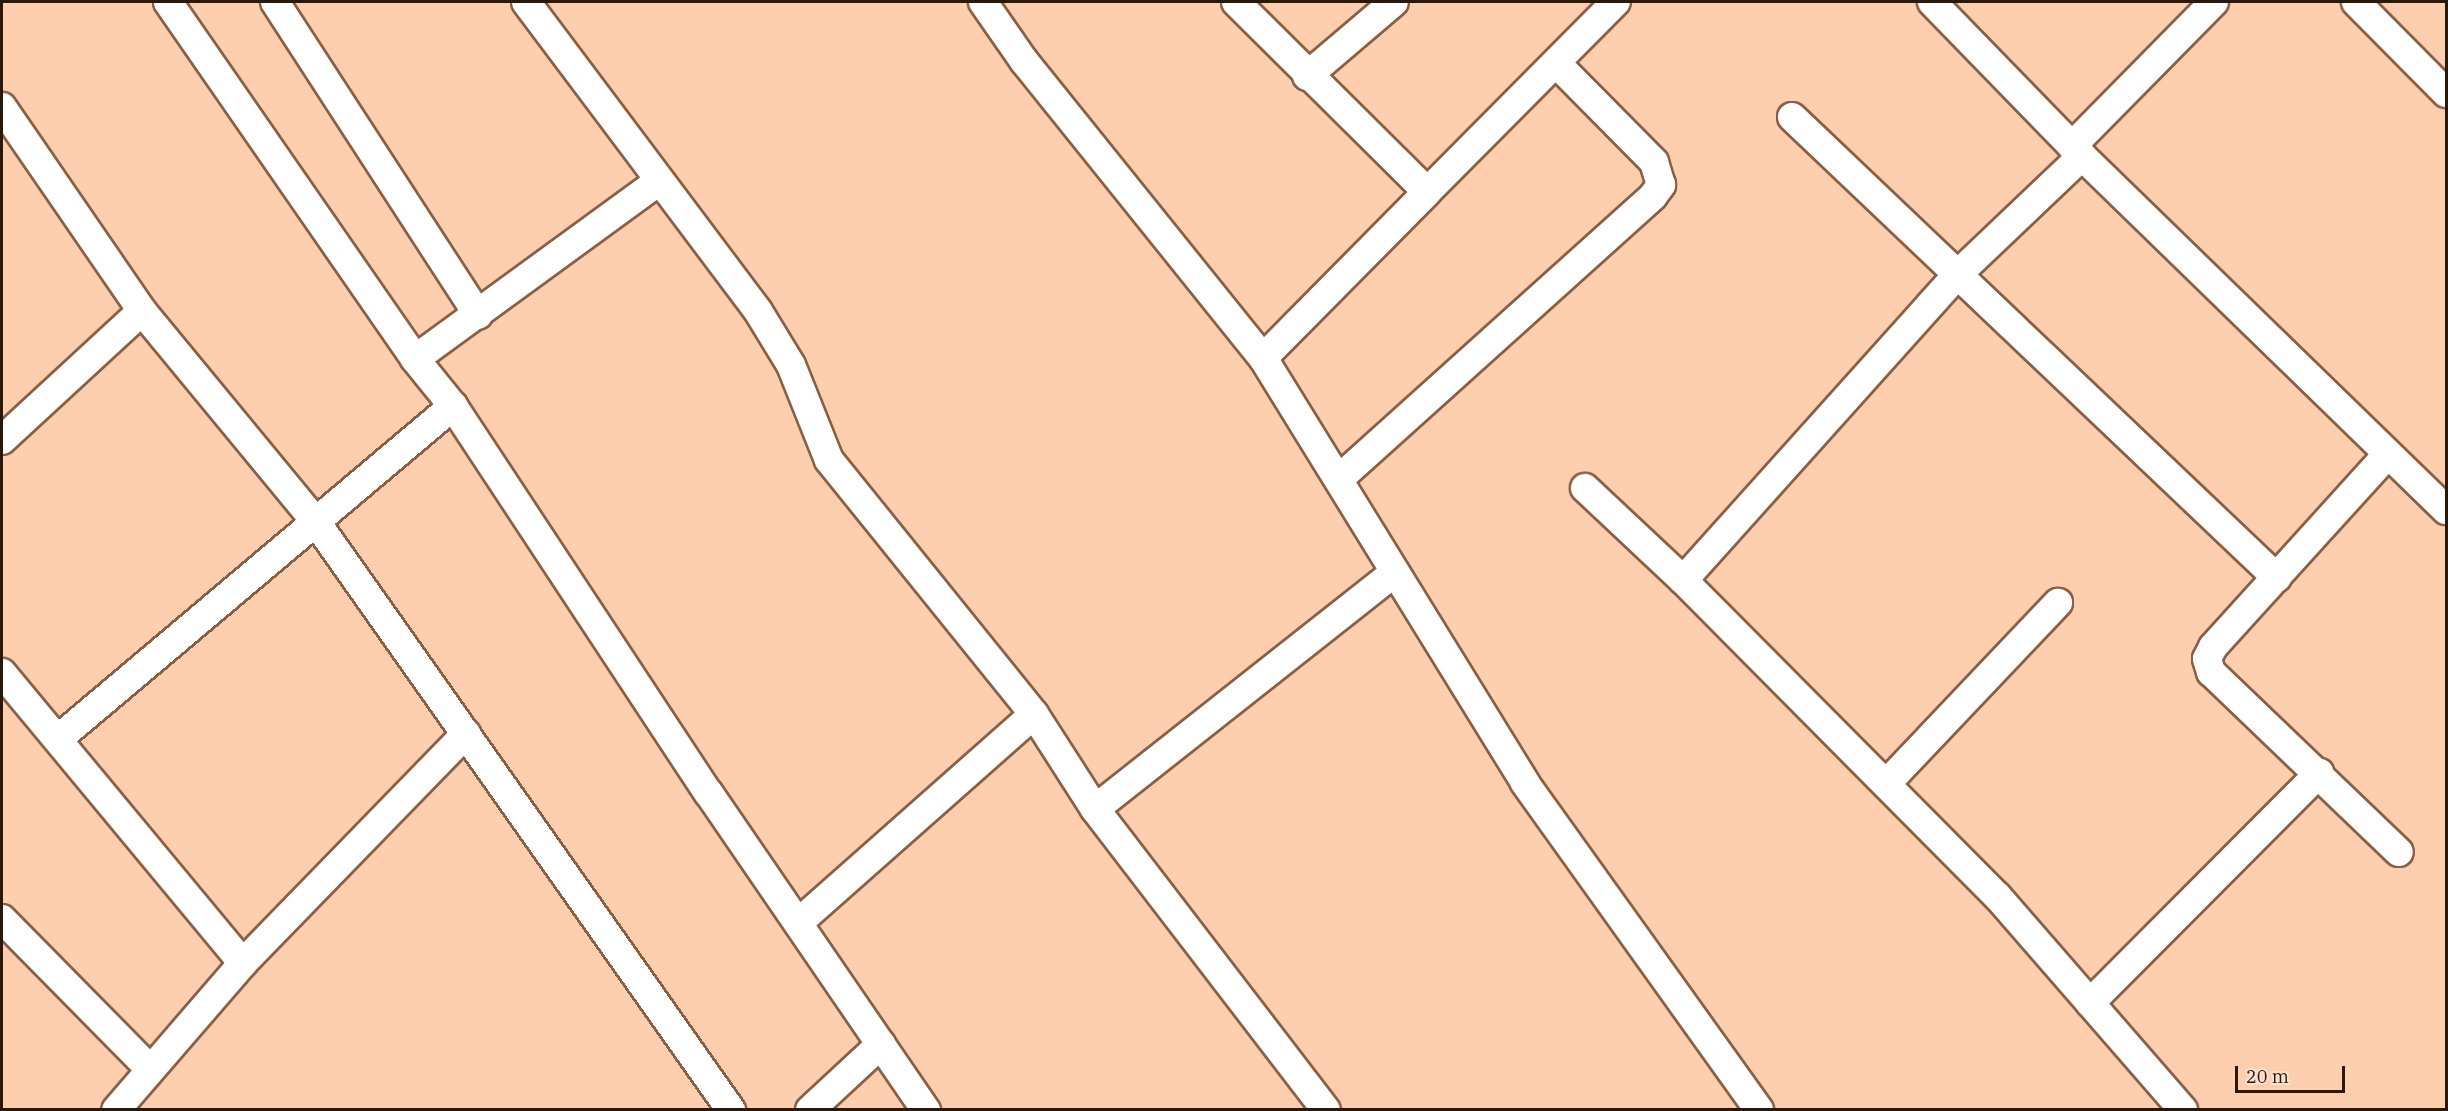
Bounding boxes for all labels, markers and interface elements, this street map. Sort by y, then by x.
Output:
scale bar [2238,1054,2348,1092]
text: 20 m [2246,1065,2289,1088]

